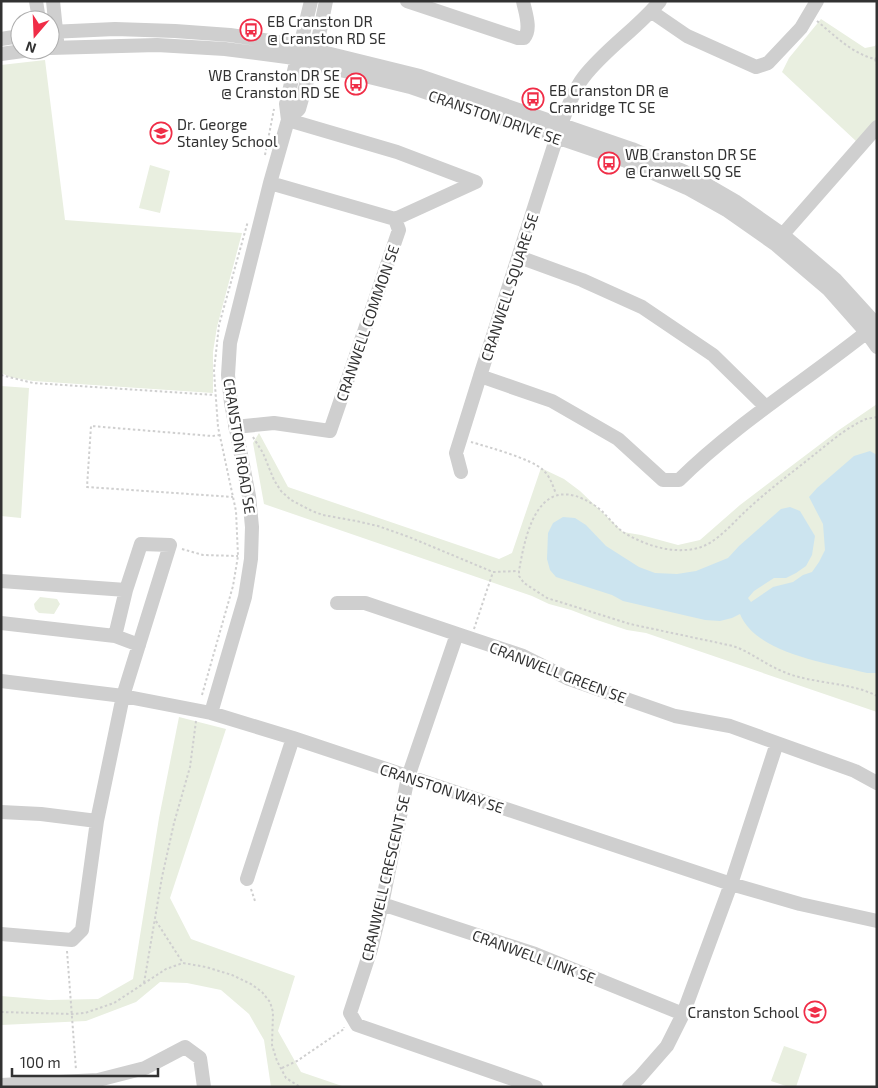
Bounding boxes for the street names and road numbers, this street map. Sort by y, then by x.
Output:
street label: CRANSTON DRIVE SE [426,86,564,148]
street label: CRANWELL SQUARE SE [477,211,542,363]
street label: CRANWELL COMMON SE [332,242,402,404]
street label: CRANSTON ROAD SE [220,377,260,515]
street label: CRANWELL GREEN SE [487,638,629,706]
street label: CRANSTON WAY SE [378,759,506,817]
street label: CRANWELL CRESCENT SE [357,793,413,963]
street label: CRANWELL LINK SE [470,925,598,987]

